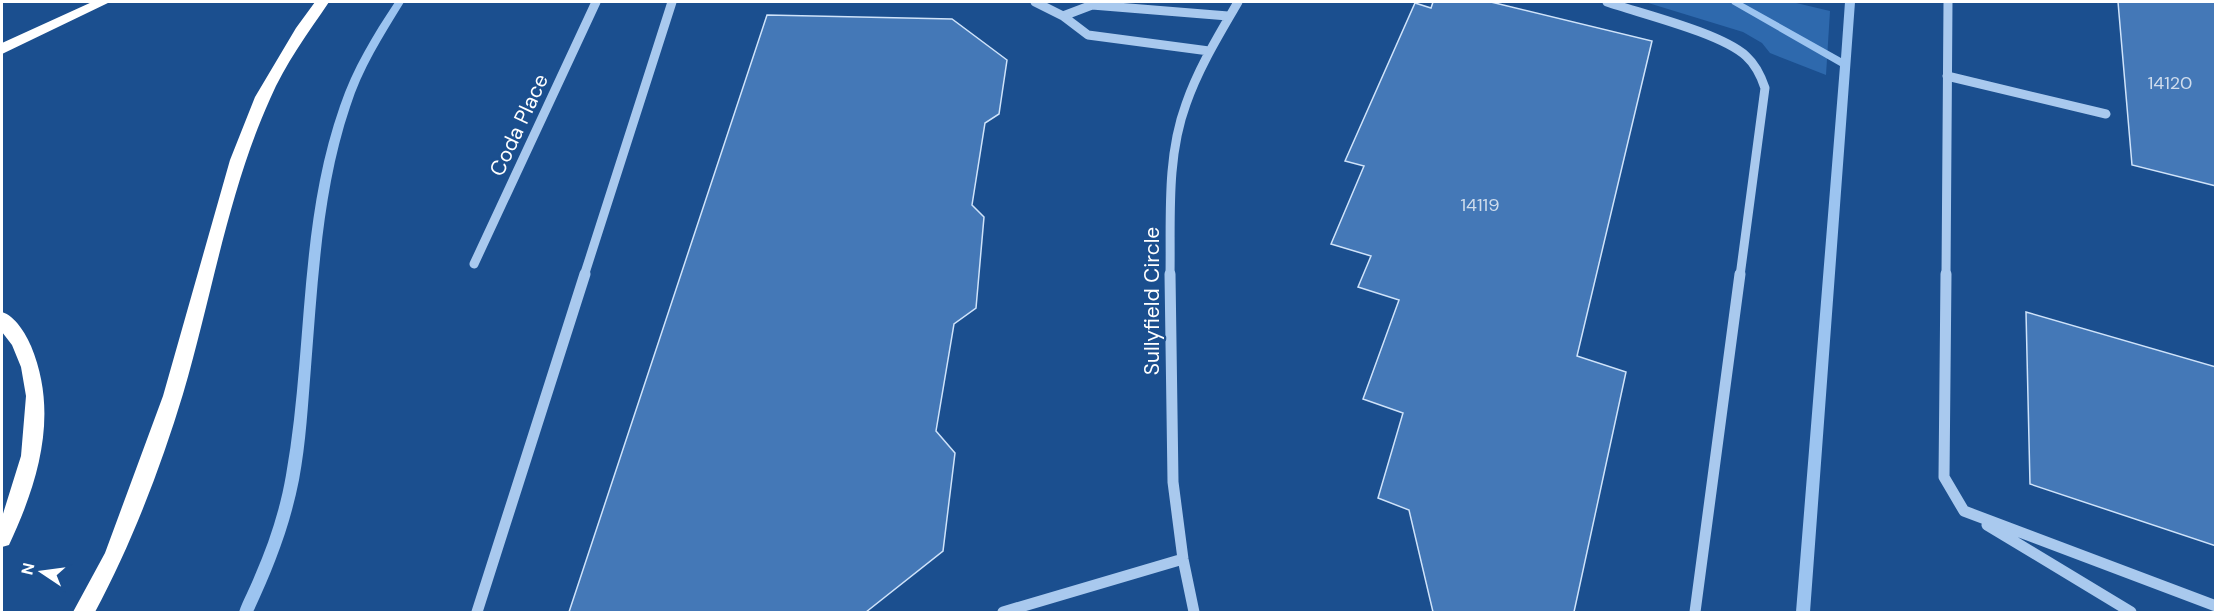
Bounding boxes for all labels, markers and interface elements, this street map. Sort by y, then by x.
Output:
street label: Coda Place [483,69,555,181]
house number: 14120 [2148,71,2192,95]
house number: 14119 [1460,193,1500,217]
street label: Sullyfield Circle [1138,227,1166,375]
north arrow [12,542,72,602]
text: N [16,561,39,577]

